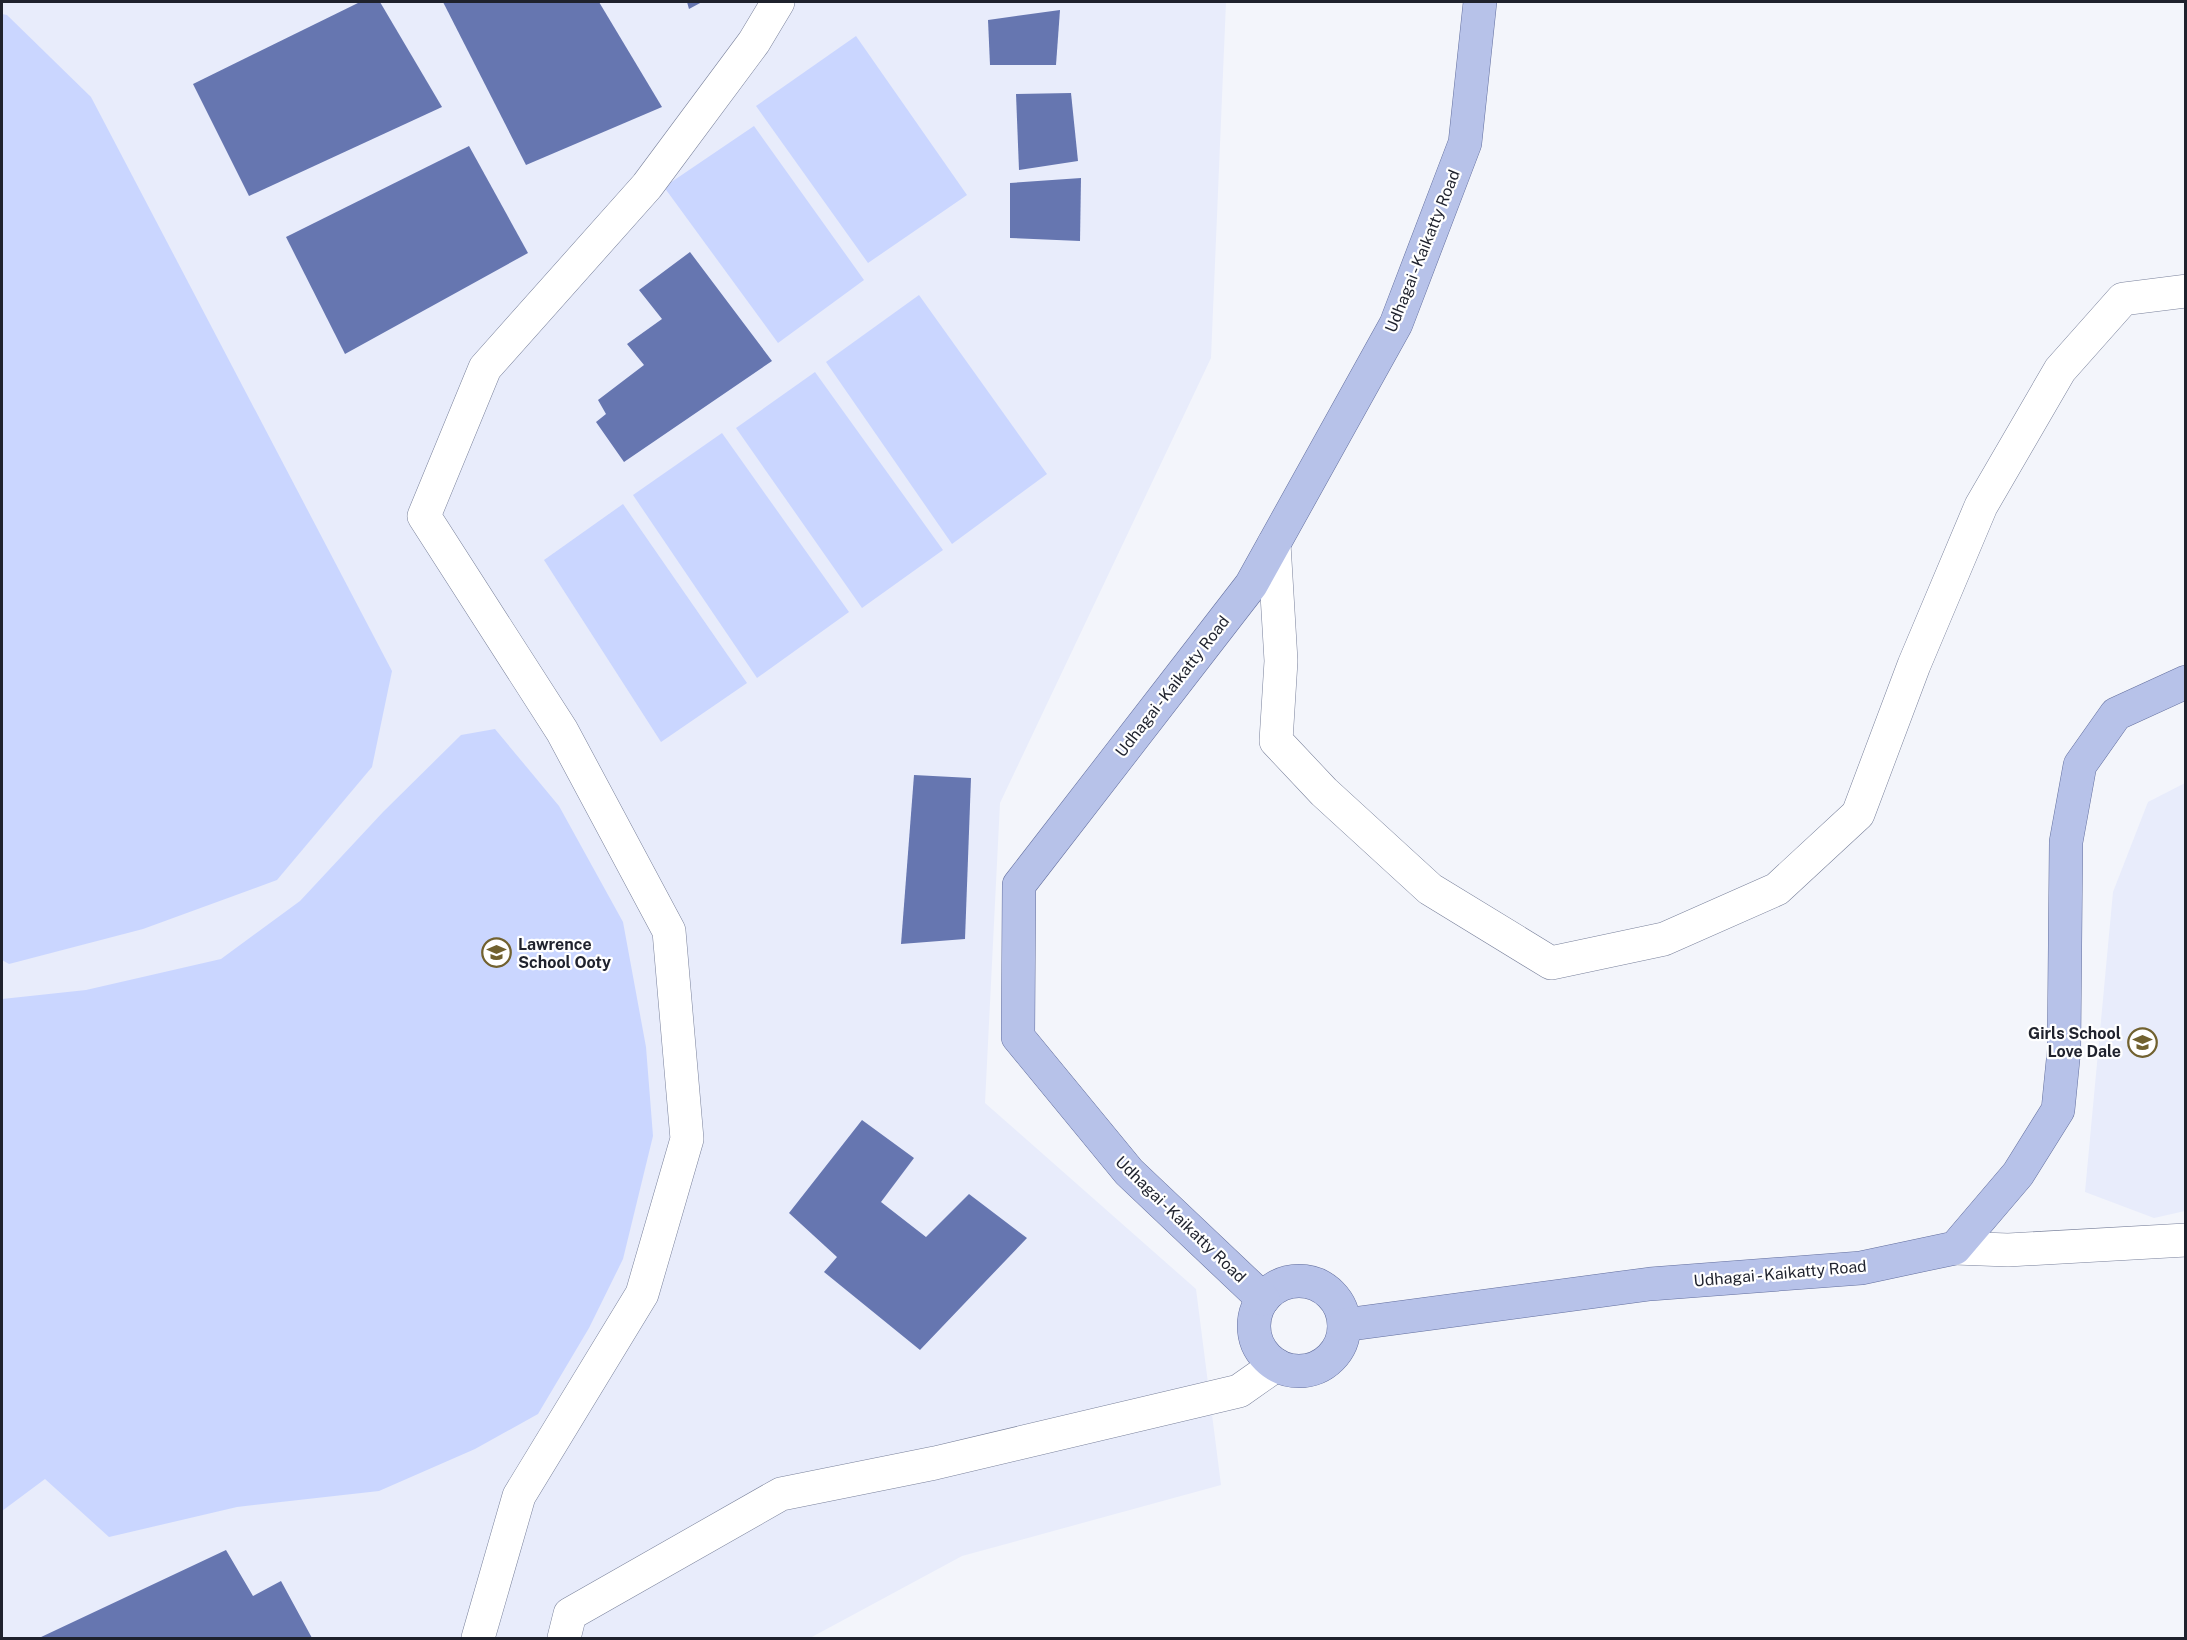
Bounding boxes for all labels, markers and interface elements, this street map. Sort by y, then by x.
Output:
street label: Udhagai - Kaikatty Road [1381,167,1464,335]
street label: Udhagai - Kaikatty Road [1111,612,1233,761]
place label: Lawrence School Ooty [518,935,611,972]
school or university icon: Lawrence School Ooty [481,937,513,969]
place label: Girls School Love Dale [2028,1024,2121,1061]
school or university icon: Girls School Love Dale [2126,1026,2158,1058]
street label: Udhagai - Kaikatty Road [1112,1152,1250,1287]
street label: Udhagai - Kaikatty Road [1693,1256,1867,1291]

